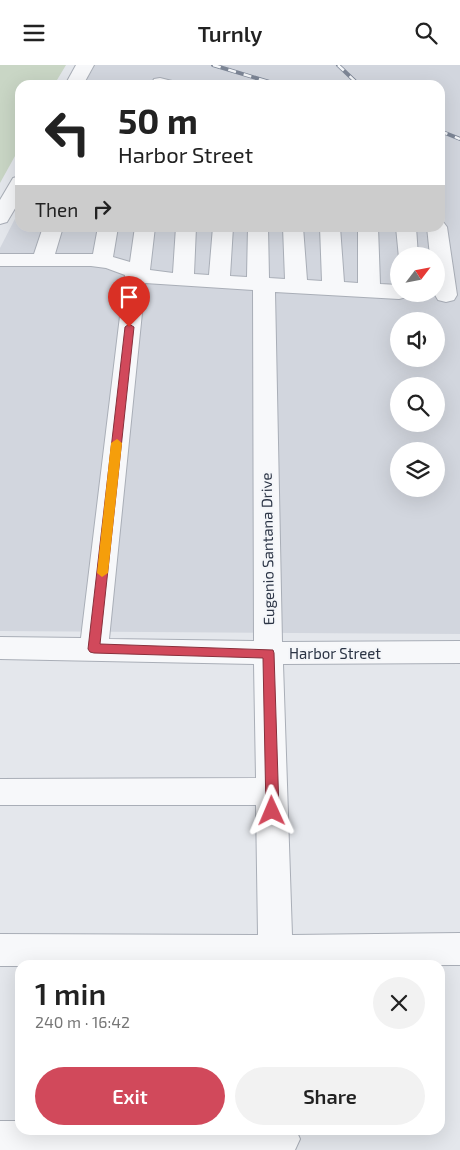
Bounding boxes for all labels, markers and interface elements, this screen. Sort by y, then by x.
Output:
icon: menu [20,19,48,47]
icon: search [412,19,440,47]
text: Turnly [198,20,262,46]
text: 50 m [118,99,198,141]
icon: left [35,100,100,165]
text: Harbor Street [118,141,253,167]
icon: right [88,195,116,223]
text: Then [35,198,78,221]
north arrow [390,247,445,303]
map controls [390,247,445,497]
pin [108,276,150,327]
icon: arrive [115,283,143,311]
button: sound [390,312,445,367]
button: search [390,377,445,432]
button: layers [390,442,445,497]
street label: Eugenio Santana Drive [257,472,277,626]
street label: Harbor Street [289,644,381,662]
position arrow [245,784,297,836]
text: 1 min [35,975,106,1011]
button: close [373,977,425,1029]
text: 240 m · 16:42 [35,1012,130,1031]
button: Exit [35,1067,225,1125]
button: Share [235,1067,425,1125]

